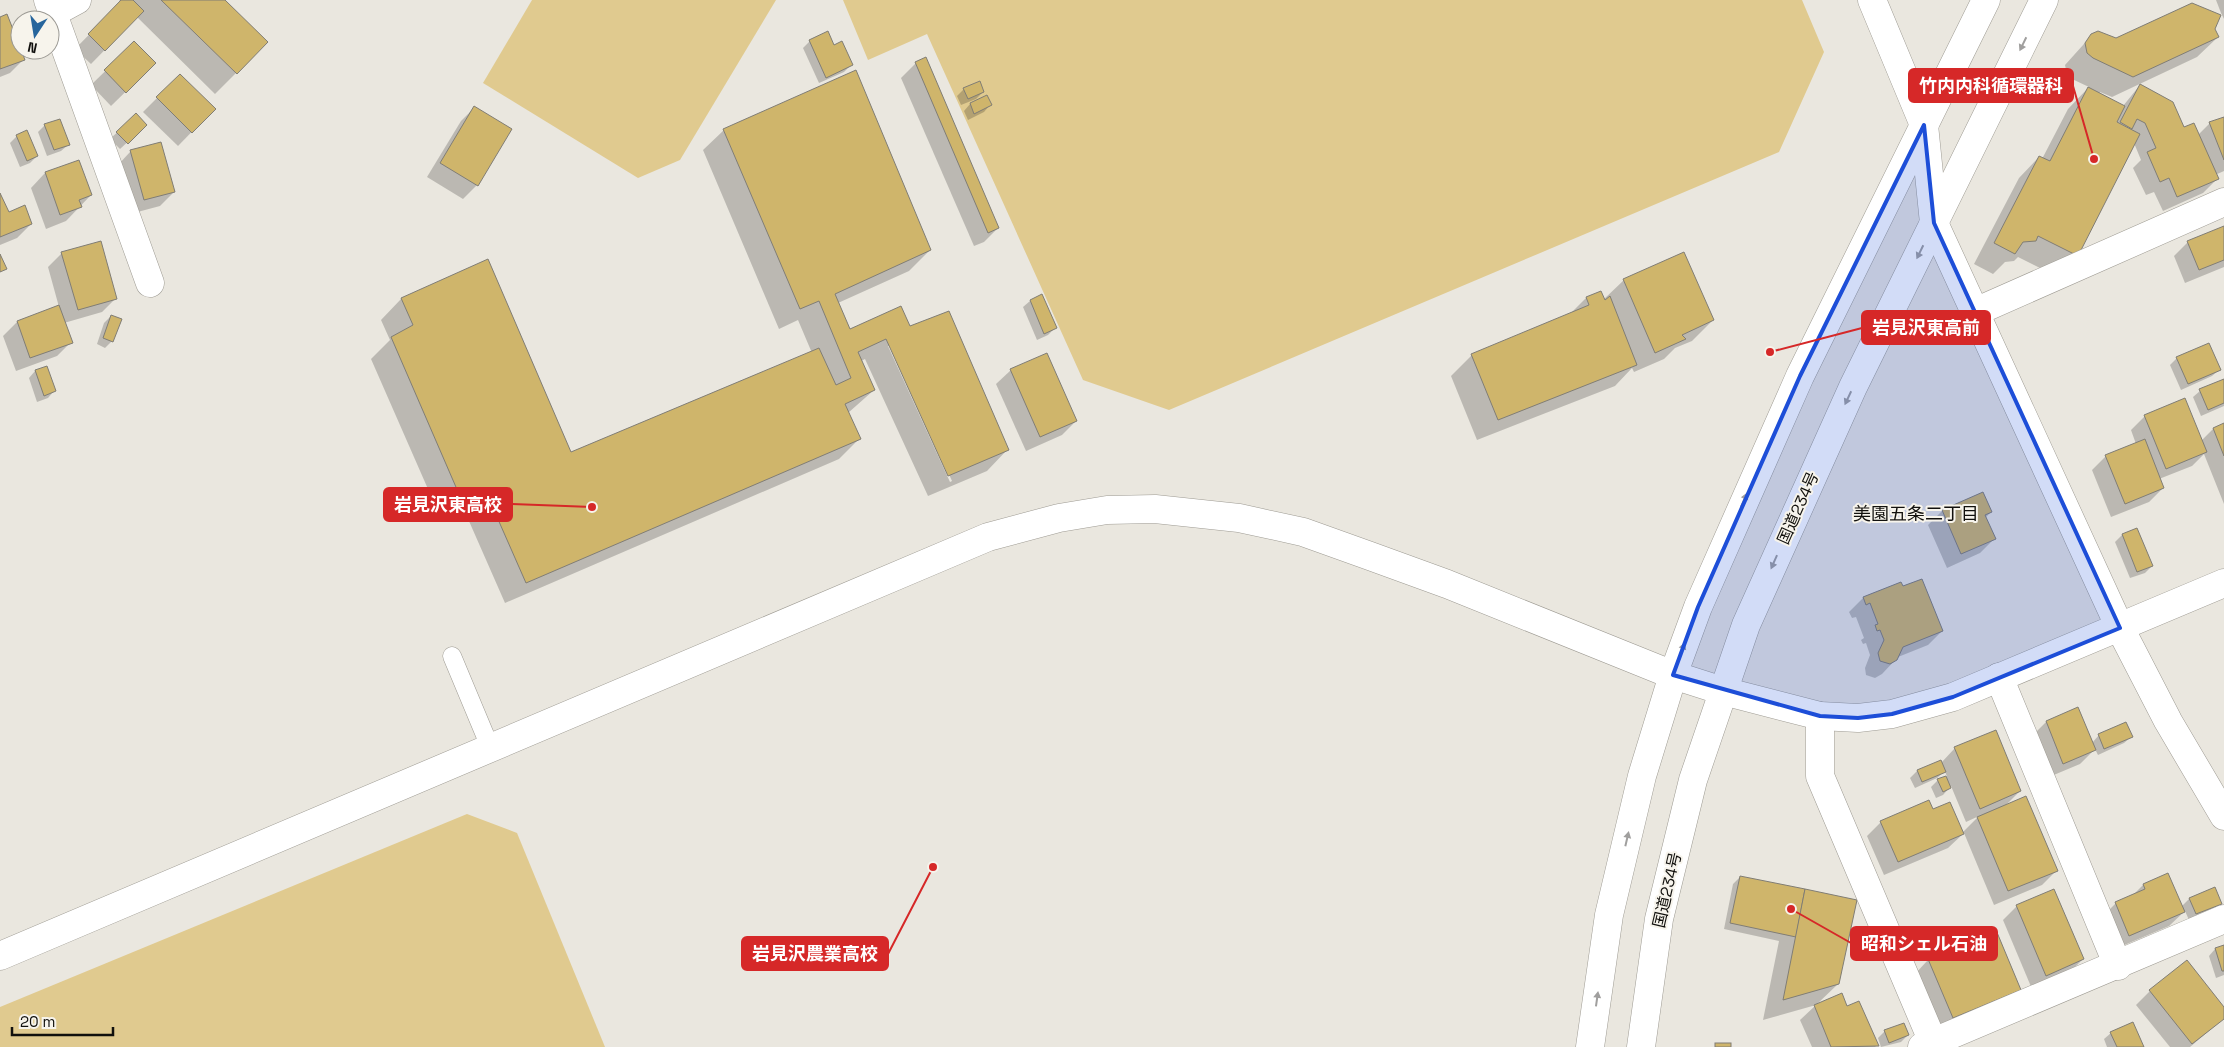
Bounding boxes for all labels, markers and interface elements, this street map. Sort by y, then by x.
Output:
north arrow [10,10,60,60]
one-way arrow [2019,37,2027,51]
text: N [26,38,39,57]
callout: 竹内内科循環器科 [1909,69,2073,102]
text: 竹内内科循環器科 [1919,74,2063,97]
one-way arrow [1916,245,1924,259]
callout: 岩見沢東高前 [1862,311,1990,344]
text: 岩見沢東高前 [1872,316,1980,339]
one-way arrow [1844,391,1852,405]
street label: 国道234号 [1773,468,1823,548]
callout: 岩見沢東高校 [384,488,512,521]
text: 岩見沢東高校 [394,493,502,516]
one-way arrow [1741,493,1749,507]
district label: 美園五条二丁目 [1853,502,1979,525]
one-way arrow [1770,555,1778,569]
one-way arrow [1679,642,1686,657]
one-way arrow [1623,832,1631,847]
street label: 国道234号 [1648,850,1686,930]
callout: 昭和シェル石油 [1851,927,1997,960]
text: 昭和シェル石油 [1861,932,1987,955]
callout: 岩見沢農業高校 [742,937,888,970]
text: 岩見沢農業高校 [752,942,878,965]
one-way arrow [1593,990,1601,1006]
scale bar [12,1004,114,1036]
text: 20 m [20,1012,55,1031]

